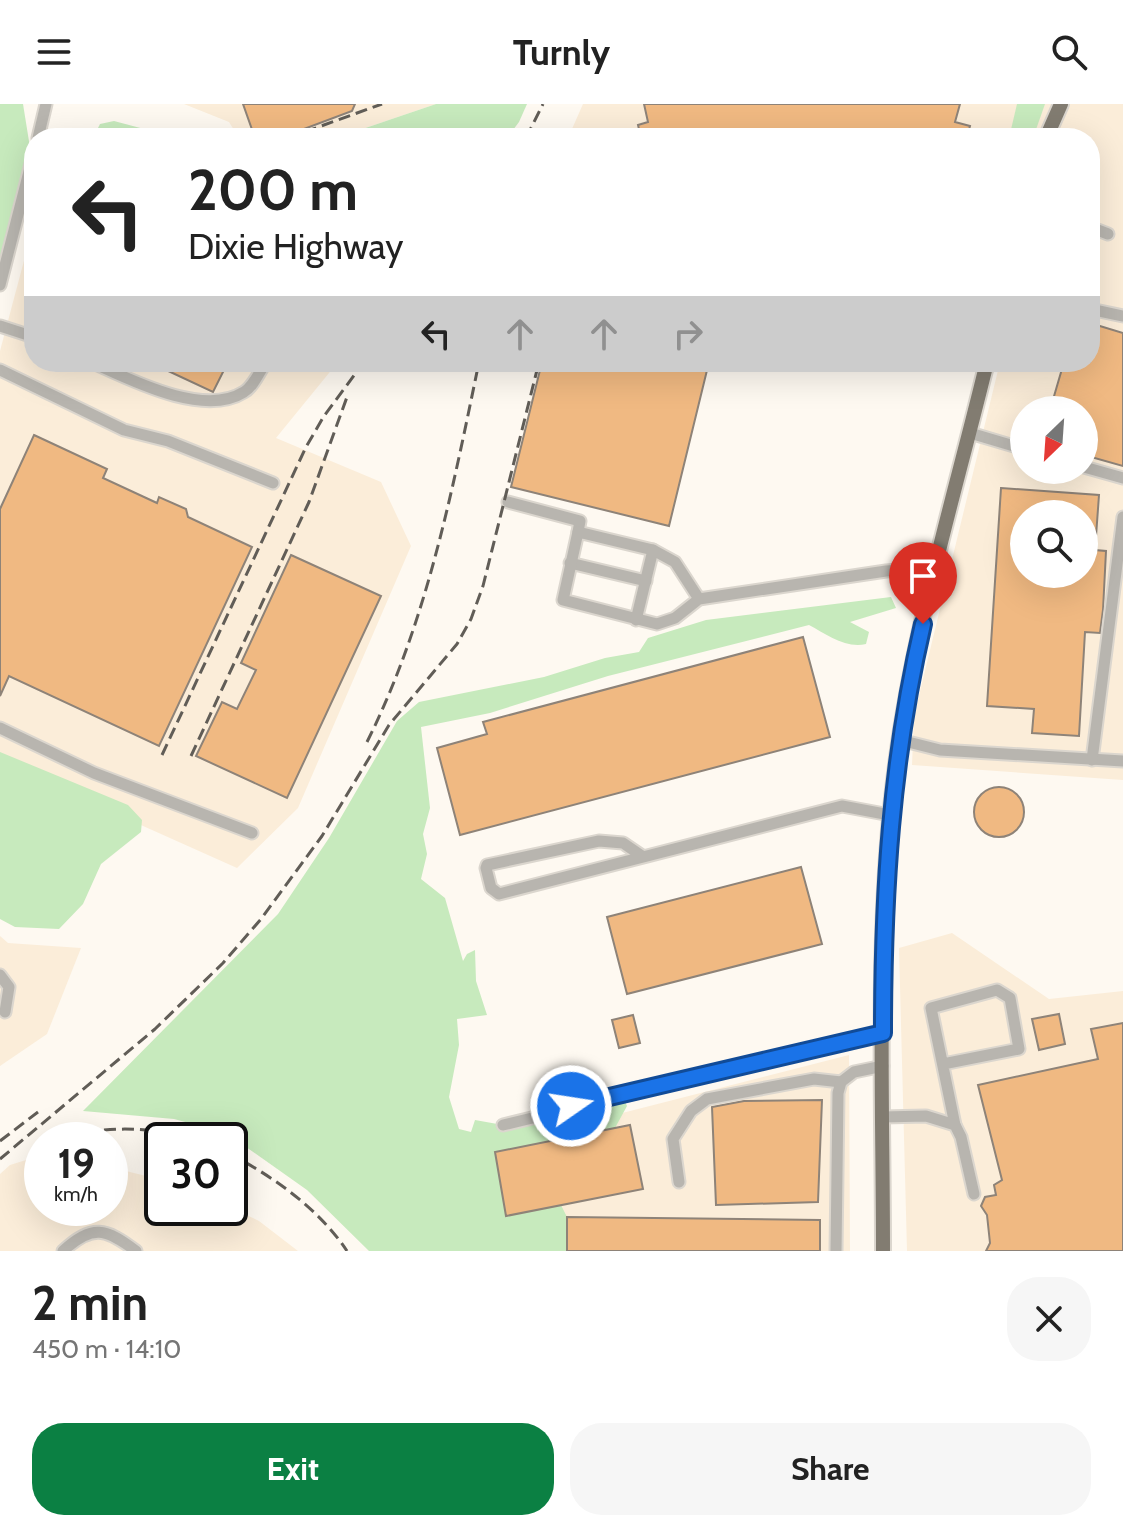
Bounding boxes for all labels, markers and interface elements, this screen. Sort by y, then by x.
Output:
icon: menu [32,30,76,74]
text: Turnly [513,30,610,74]
icon: search [1047,30,1091,74]
text: 200 m [188,156,358,224]
icon: left [56,160,160,264]
text: Dixie Highway [188,224,403,268]
icon: left [414,312,458,356]
icon: ahead [498,312,542,356]
icon: ahead [582,312,626,356]
icon: right [666,312,710,356]
north arrow [1010,396,1098,484]
map controls [1010,396,1098,588]
button: search [1010,500,1098,588]
pin [889,542,957,624]
icon: arrive [901,554,945,598]
position arrow [529,1064,613,1148]
speed limit sign: 30 [144,1122,248,1226]
text: 19 [57,1139,95,1188]
text: km/h [54,1182,98,1206]
text: 2 min [32,1274,148,1332]
button: close [1007,1277,1091,1361]
text: 450 m · 14:10 [32,1333,181,1365]
button: Exit [32,1423,554,1515]
button: Share [570,1423,1091,1515]

